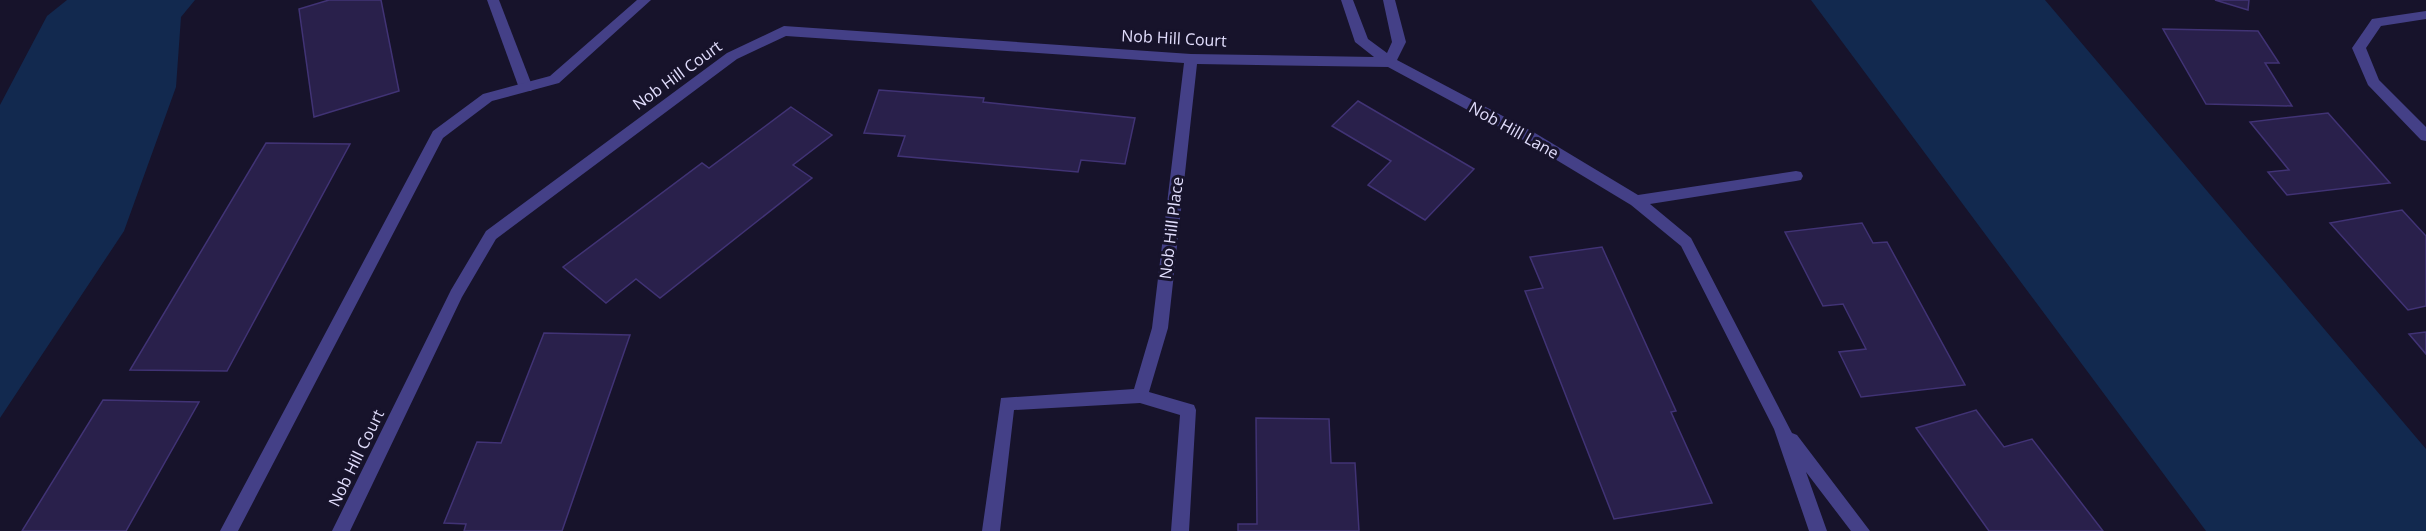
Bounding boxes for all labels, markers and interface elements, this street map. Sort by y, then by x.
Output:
street label: Nob Hill Court [1121,24,1228,52]
street label: Nob Hill Court [628,35,726,115]
street label: Nob Hill Lane [1465,96,1563,164]
street label: Nob Hill Place [1154,176,1188,280]
street label: Nob Hill Court [323,406,389,510]

